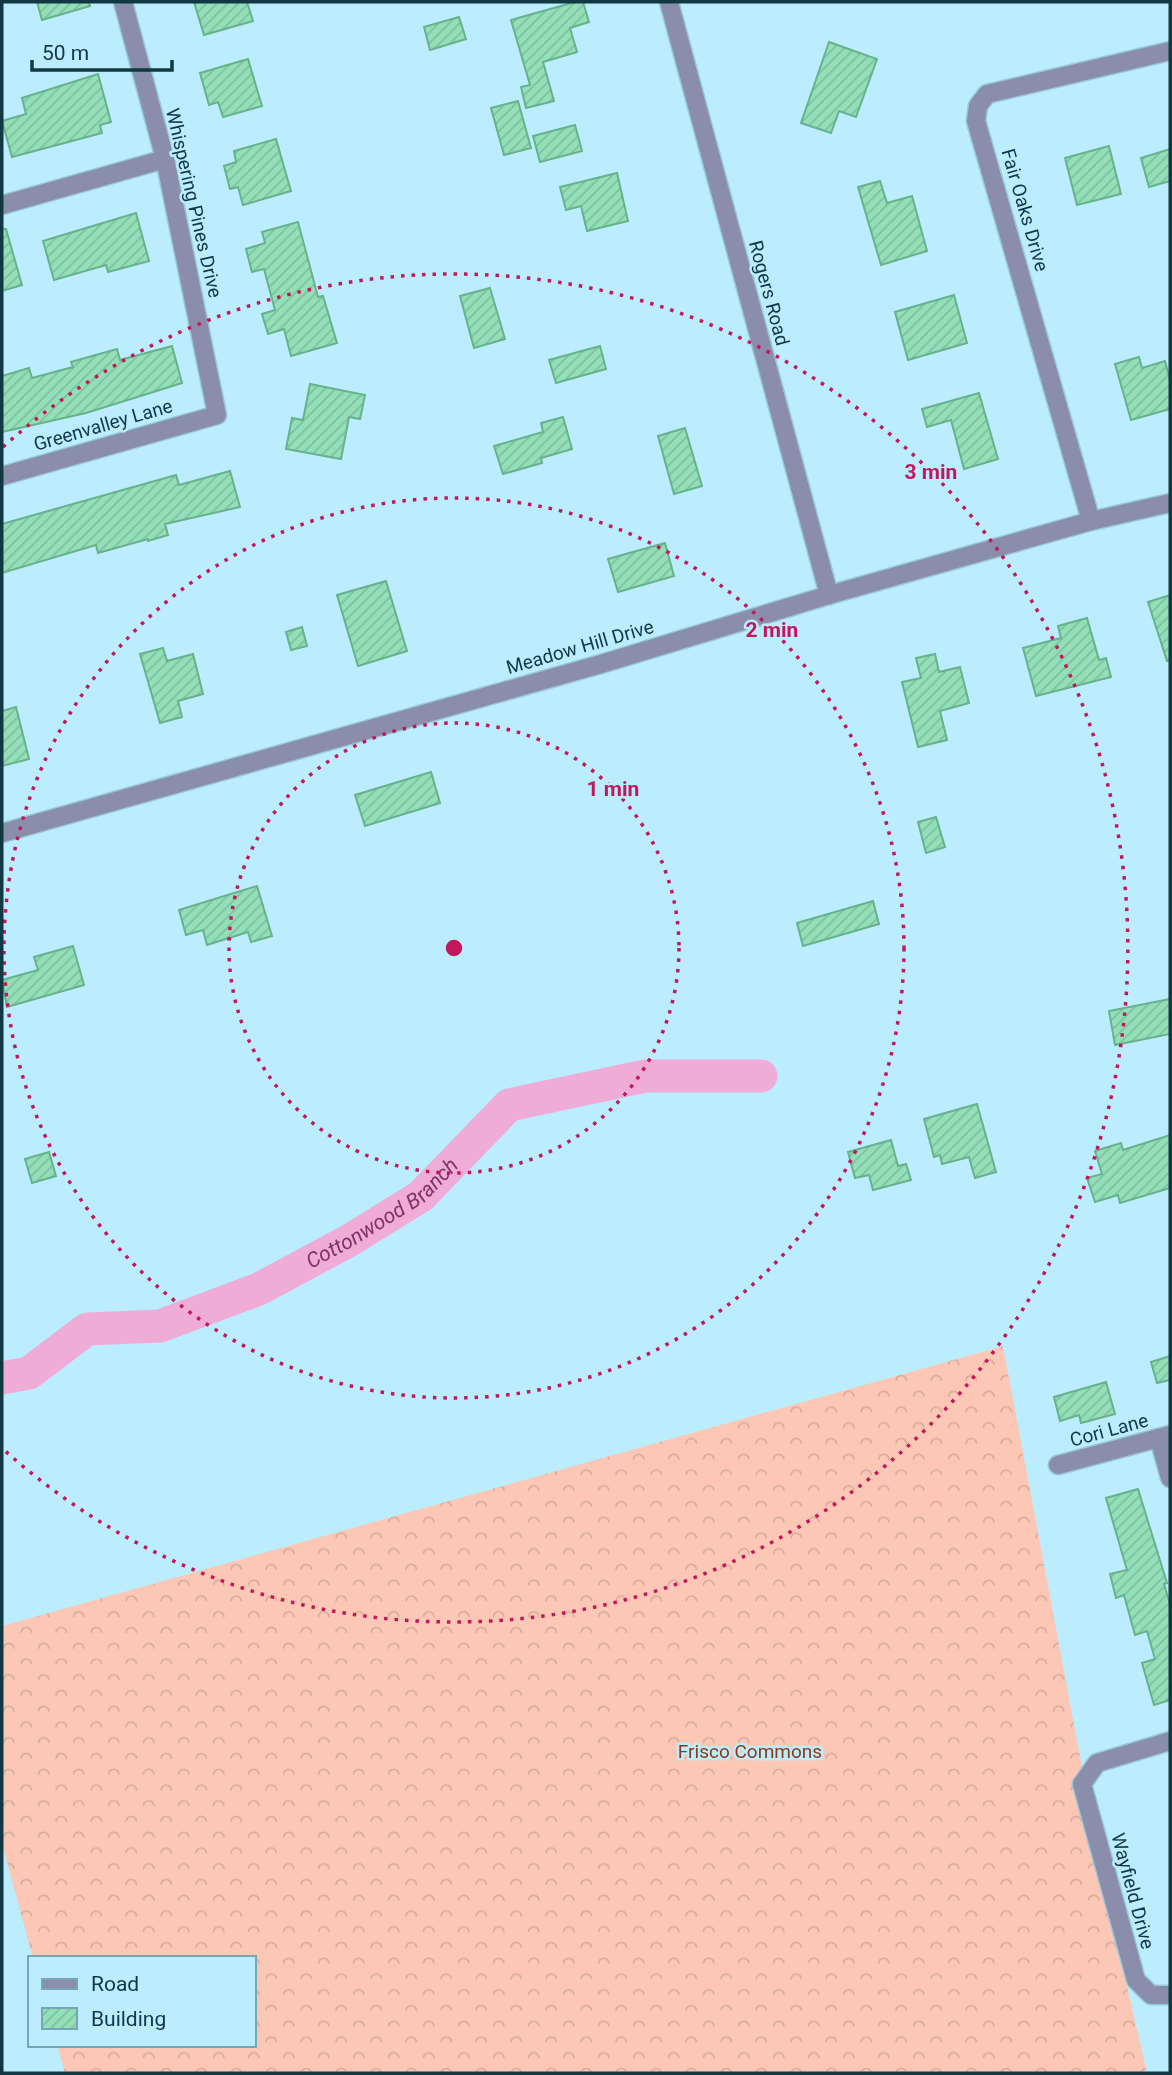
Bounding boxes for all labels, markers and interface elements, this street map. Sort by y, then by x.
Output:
scale bar [32,28,172,72]
text: 50 m [42,41,89,65]
street label: Whispering Pines Drive [161,106,227,300]
street label: Fair Oaks Drive [997,146,1053,274]
street label: Rogers Road [744,238,794,348]
street label: Greenvalley Lane [31,394,175,456]
text: 3 min [905,460,957,484]
street label: Meadow Hill Drive [504,615,656,679]
text: 2 min [746,618,798,642]
text: 1 min [587,777,639,801]
centre of rings [442,936,466,960]
water label: Cottonwood Branch [302,1153,463,1273]
street label: Cori Lane [1067,1409,1151,1451]
park label: Frisco Commons [678,1740,822,1763]
street label: Wayfield Drive [1106,1831,1160,1951]
legend [28,1956,256,2047]
text: Road [91,1972,139,1996]
text: Building [91,2007,166,2031]

